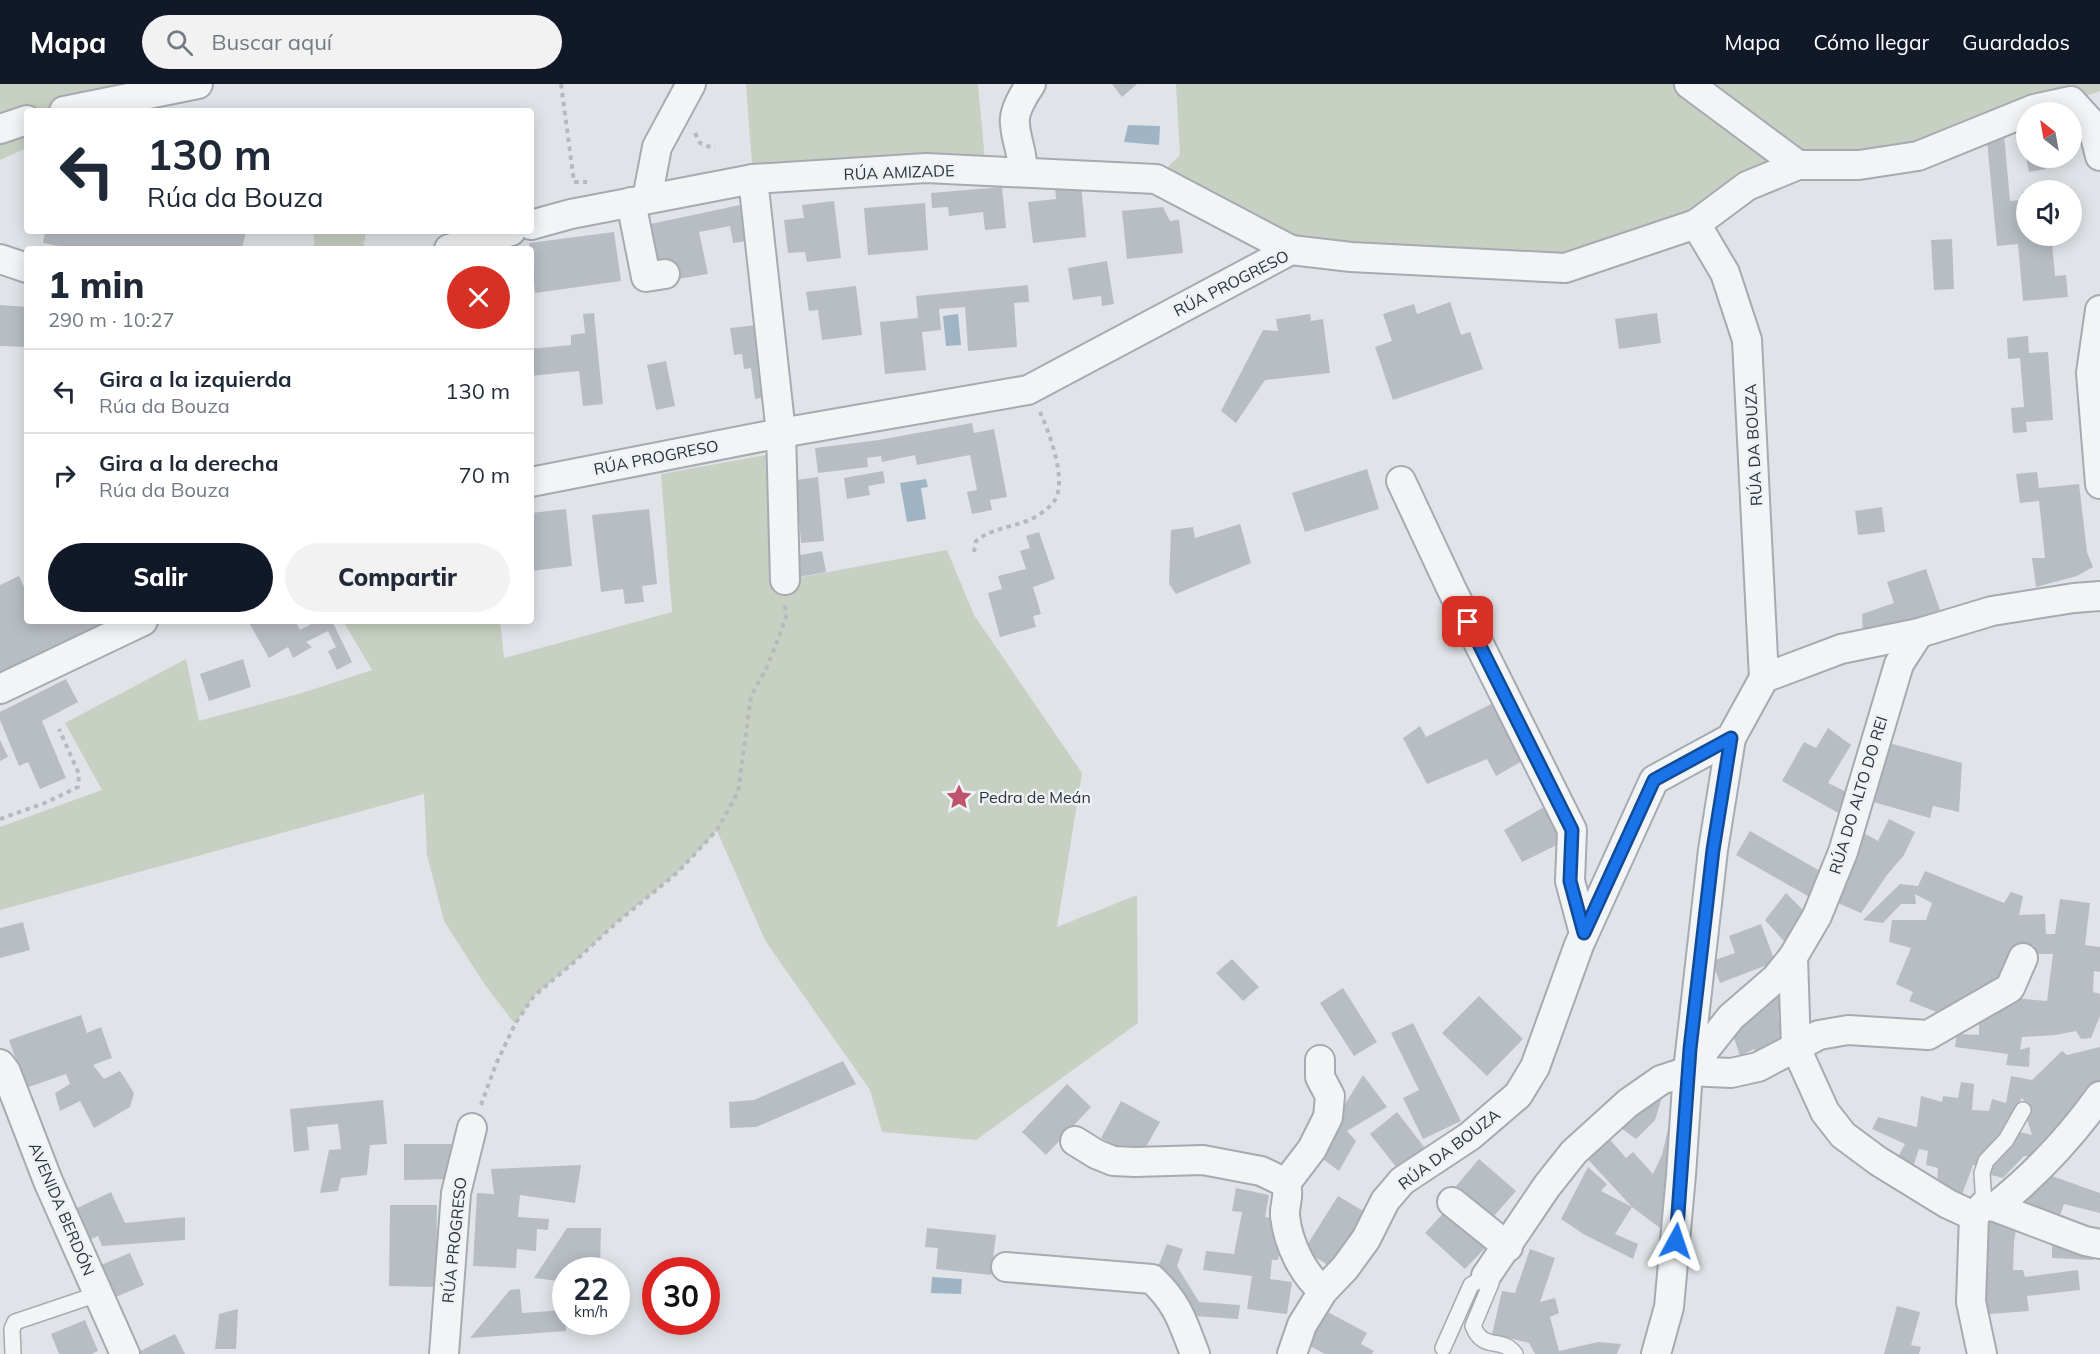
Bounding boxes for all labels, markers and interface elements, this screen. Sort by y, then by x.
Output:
search box [142,15,562,69]
text: Mapa [30,25,106,60]
icon: search [163,26,196,59]
text: Buscar aquí [211,28,332,56]
text: Mapa [1725,29,1780,55]
text: Cómo llegar [1813,29,1929,55]
text: Guardados [1962,29,2070,55]
north arrow [2016,102,2082,168]
map controls [2016,102,2082,246]
text: 130 m [147,128,272,181]
icon: left [48,132,126,210]
street label: RÚA AMIZADE [843,160,955,184]
text: Rúa da Bouza [147,180,323,214]
button: sound [2016,180,2082,246]
street label: RÚA PROGRESO [1170,245,1292,321]
text: 1 min [48,262,144,307]
button: close [447,266,510,329]
text: 290 m · 10:27 [48,307,174,332]
text: Gira a la izquierda [99,365,292,393]
icon: left [48,375,81,408]
text: 130 m [445,377,510,405]
street label: RÚA DA BOUZA [1740,383,1766,507]
text: Rúa da Bouza [99,393,230,418]
street label: RÚA PROGRESO [592,435,720,479]
text: Gira a la derecha [99,449,279,477]
icon: right [48,459,81,492]
text: 70 m [459,461,510,489]
text: Rúa da Bouza [99,477,230,502]
button: Salir [48,543,273,612]
button: Compartir [285,543,510,612]
pin [1442,596,1493,647]
icon: arrive [1451,605,1484,638]
street label: RÚA DO ALTO DO REI [1824,714,1892,876]
place icon: Pedra de Meán [944,782,974,812]
place label: Pedra de Meán [979,787,1091,807]
street label: RÚA DA BOUZA [1394,1104,1504,1194]
street label: AVENIDA BERDÓN [25,1139,99,1279]
street label: RÚA PROGRESO [437,1176,471,1304]
position arrow [1644,1209,1708,1273]
speed limit sign: 30 [642,1257,720,1335]
text: 22 [573,1270,609,1308]
text: km/h [574,1302,608,1321]

